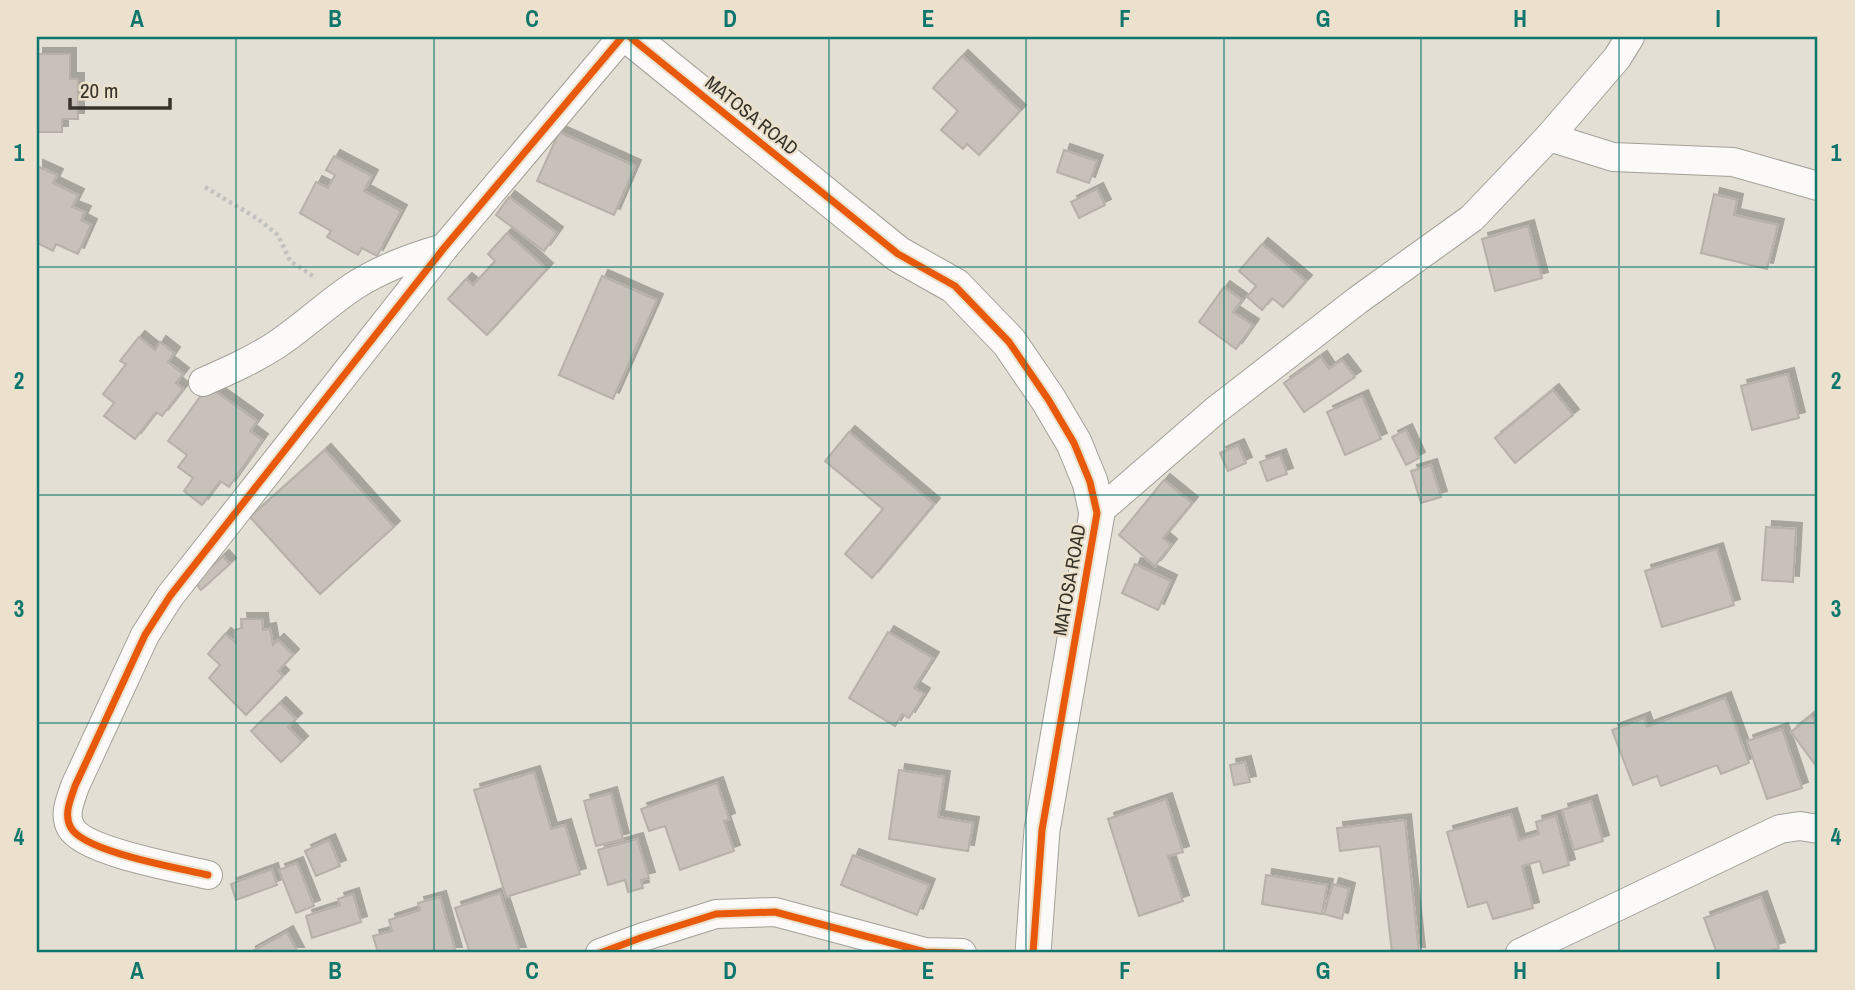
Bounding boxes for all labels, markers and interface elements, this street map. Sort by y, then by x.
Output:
text: A [130,3,144,34]
text: B [328,3,342,34]
text: C [525,3,539,34]
text: D [723,3,737,34]
text: E [922,3,934,34]
text: F [1119,3,1131,34]
text: G [1316,3,1330,34]
text: H [1513,3,1527,34]
text: I [1715,3,1721,34]
scale bar [70,66,170,110]
street label: MATOSA ROAD [700,69,804,161]
text: 20 m [80,76,118,105]
text: 1 [14,137,25,168]
text: 1 [1831,137,1842,168]
text: 2 [14,365,24,396]
text: 2 [1831,365,1841,396]
street label: MATOSA ROAD [1046,522,1092,638]
text: 3 [14,593,24,624]
text: 3 [1831,593,1841,624]
text: 4 [14,821,25,852]
text: 4 [1831,821,1842,852]
text: A [130,955,144,986]
text: B [328,955,342,986]
text: C [525,955,539,986]
text: D [723,955,737,986]
text: E [922,955,934,986]
text: F [1119,955,1131,986]
text: G [1316,955,1330,986]
text: H [1513,955,1527,986]
text: I [1715,955,1721,986]

